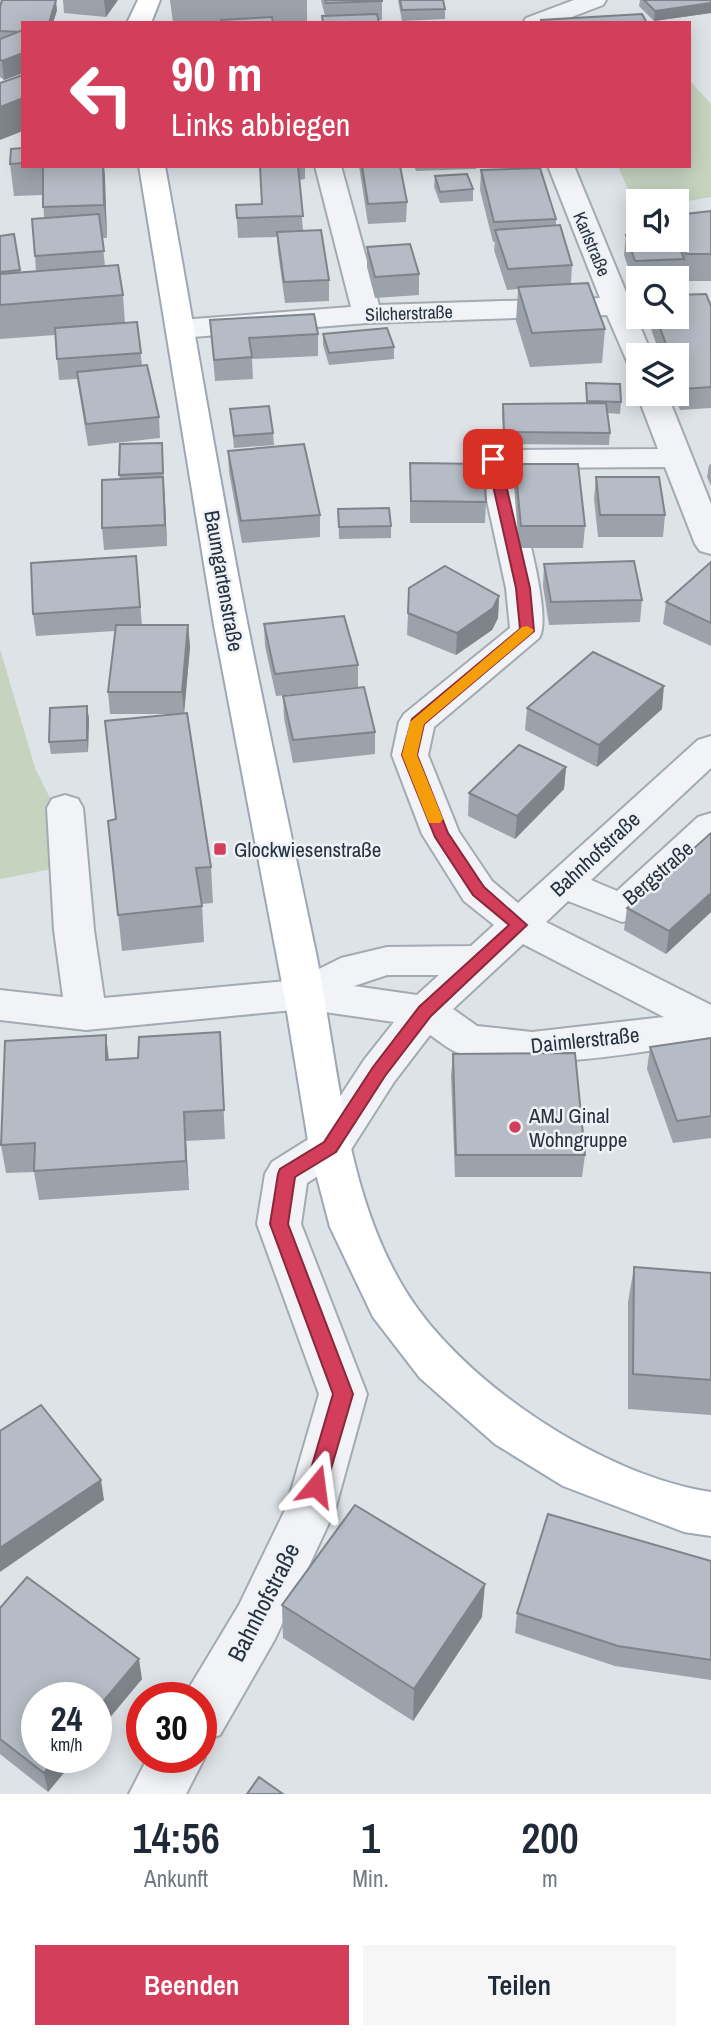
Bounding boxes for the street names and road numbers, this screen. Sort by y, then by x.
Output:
street label: Karlstraße [567,208,617,280]
street label: Silcherstraße [365,299,453,327]
street label: Baumgartenstraße [197,508,251,654]
street label: Bahnhofstraße [544,805,646,903]
street label: Bergstraße [616,834,700,912]
street label: Daimlerstraße [529,1020,641,1060]
street label: Bahnhofstraße [219,1537,307,1667]

